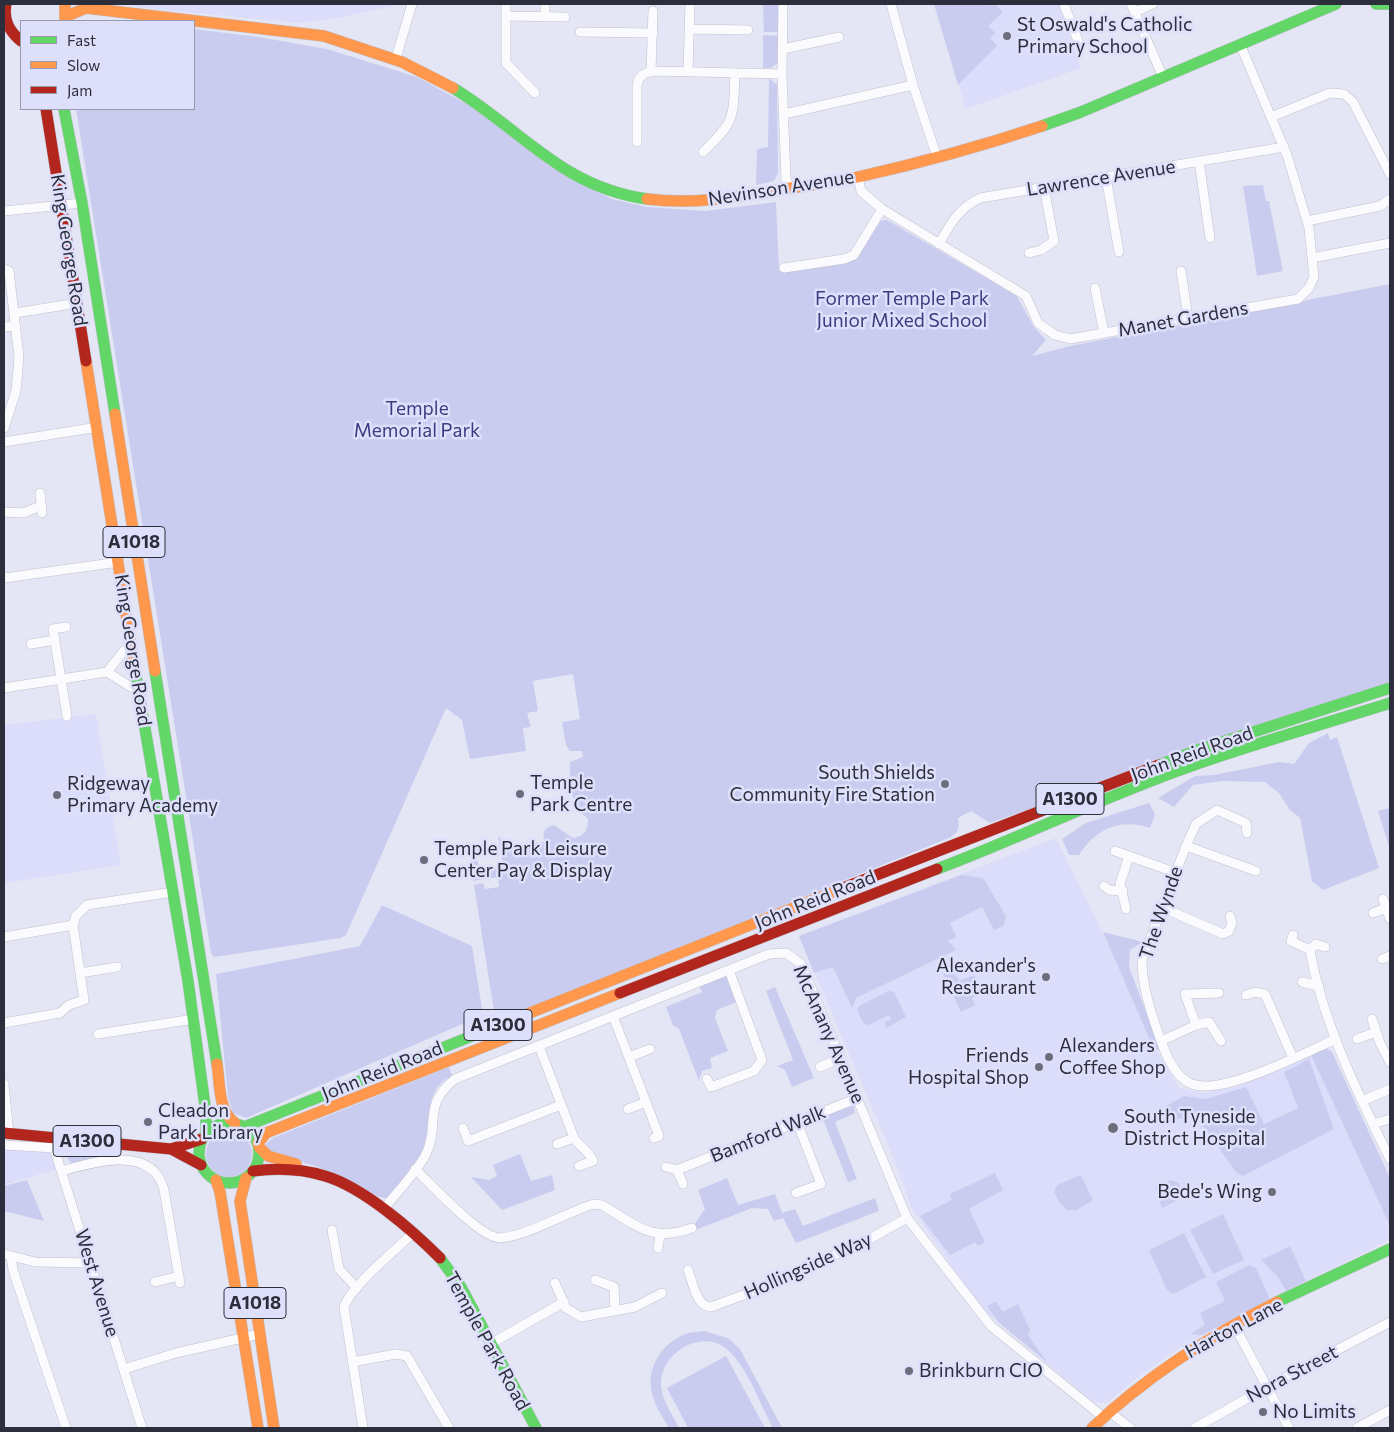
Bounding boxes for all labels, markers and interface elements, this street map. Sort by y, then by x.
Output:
place label: St Oswald's Catholic Primary School [1017,14,1192,58]
legend [20,20,195,110]
marker: St Oswald's Catholic Primary School [1001,30,1013,42]
text: Fast [67,31,96,49]
text: Slow [67,56,100,74]
text: Jam [67,81,92,99]
street label: Lawrence Avenue [1025,155,1177,201]
street label: Nevinson Avenue [706,165,856,211]
street label: King George Road [46,172,92,328]
park label: Former Temple Park Junior Mixed School [815,288,989,332]
street label: Manet Gardens [1116,296,1250,342]
park label: Temple Memorial Park [354,398,480,442]
road number: A1018 [103,526,165,558]
street label: King George Road [110,572,156,728]
street label: John Reid Road [1128,721,1256,787]
place label: South Shields Community Fire Station [730,762,935,806]
place label: Temple Park Centre [530,772,632,816]
place label: Ridgeway Primary Academy [67,773,218,817]
marker: South Shields Community Fire Station [939,778,951,790]
road number: A1300 [1036,784,1104,814]
marker: Temple Park Centre [514,788,526,800]
marker: Ridgeway Primary Academy [51,789,63,801]
place label: Temple Park Leisure Center Pay & Display [434,838,613,882]
marker: Temple Park Leisure Center Pay & Display [418,854,430,866]
street label: The Wynde [1134,863,1188,963]
street label: John Reid Road [751,865,879,935]
place label: Alexander's Restaurant [936,955,1036,999]
street label: McAnany Avenue [788,961,870,1107]
marker: Alexander's Restaurant [1040,971,1052,983]
road number: A1300 [464,1010,532,1040]
place label: Alexanders Coffee Shop [1059,1035,1166,1079]
street label: John Reid Road [318,1036,446,1106]
place label: Friends Hospital Shop [908,1045,1029,1089]
marker: Alexanders Coffee Shop [1043,1051,1055,1063]
marker: Friends Hospital Shop [1033,1061,1045,1073]
place label: Cleadon Park Library [158,1100,263,1144]
street label: Bamford Walk [707,1100,829,1168]
place label: South Tyneside District Hospital [1124,1106,1265,1150]
marker: Cleadon Park Library [142,1116,154,1128]
marker: South Tyneside District Hospital [1106,1121,1120,1135]
road number: A1300 [53,1126,121,1156]
place label: Bede's Wing [1157,1181,1262,1203]
marker: Bede's Wing [1266,1186,1278,1198]
street label: West Avenue [70,1226,124,1340]
street label: Hollingside Way [741,1228,875,1304]
street label: Temple Park Road [440,1268,534,1414]
road number: A1018 [224,1288,286,1319]
street label: Harton Lane [1181,1293,1287,1363]
street label: Nora Street [1242,1340,1342,1408]
place label: Brinkburn CIO [919,1360,1043,1382]
marker: Brinkburn CIO [903,1365,915,1377]
place label: No Limits [1273,1401,1356,1423]
marker: No Limits [1257,1406,1269,1418]

